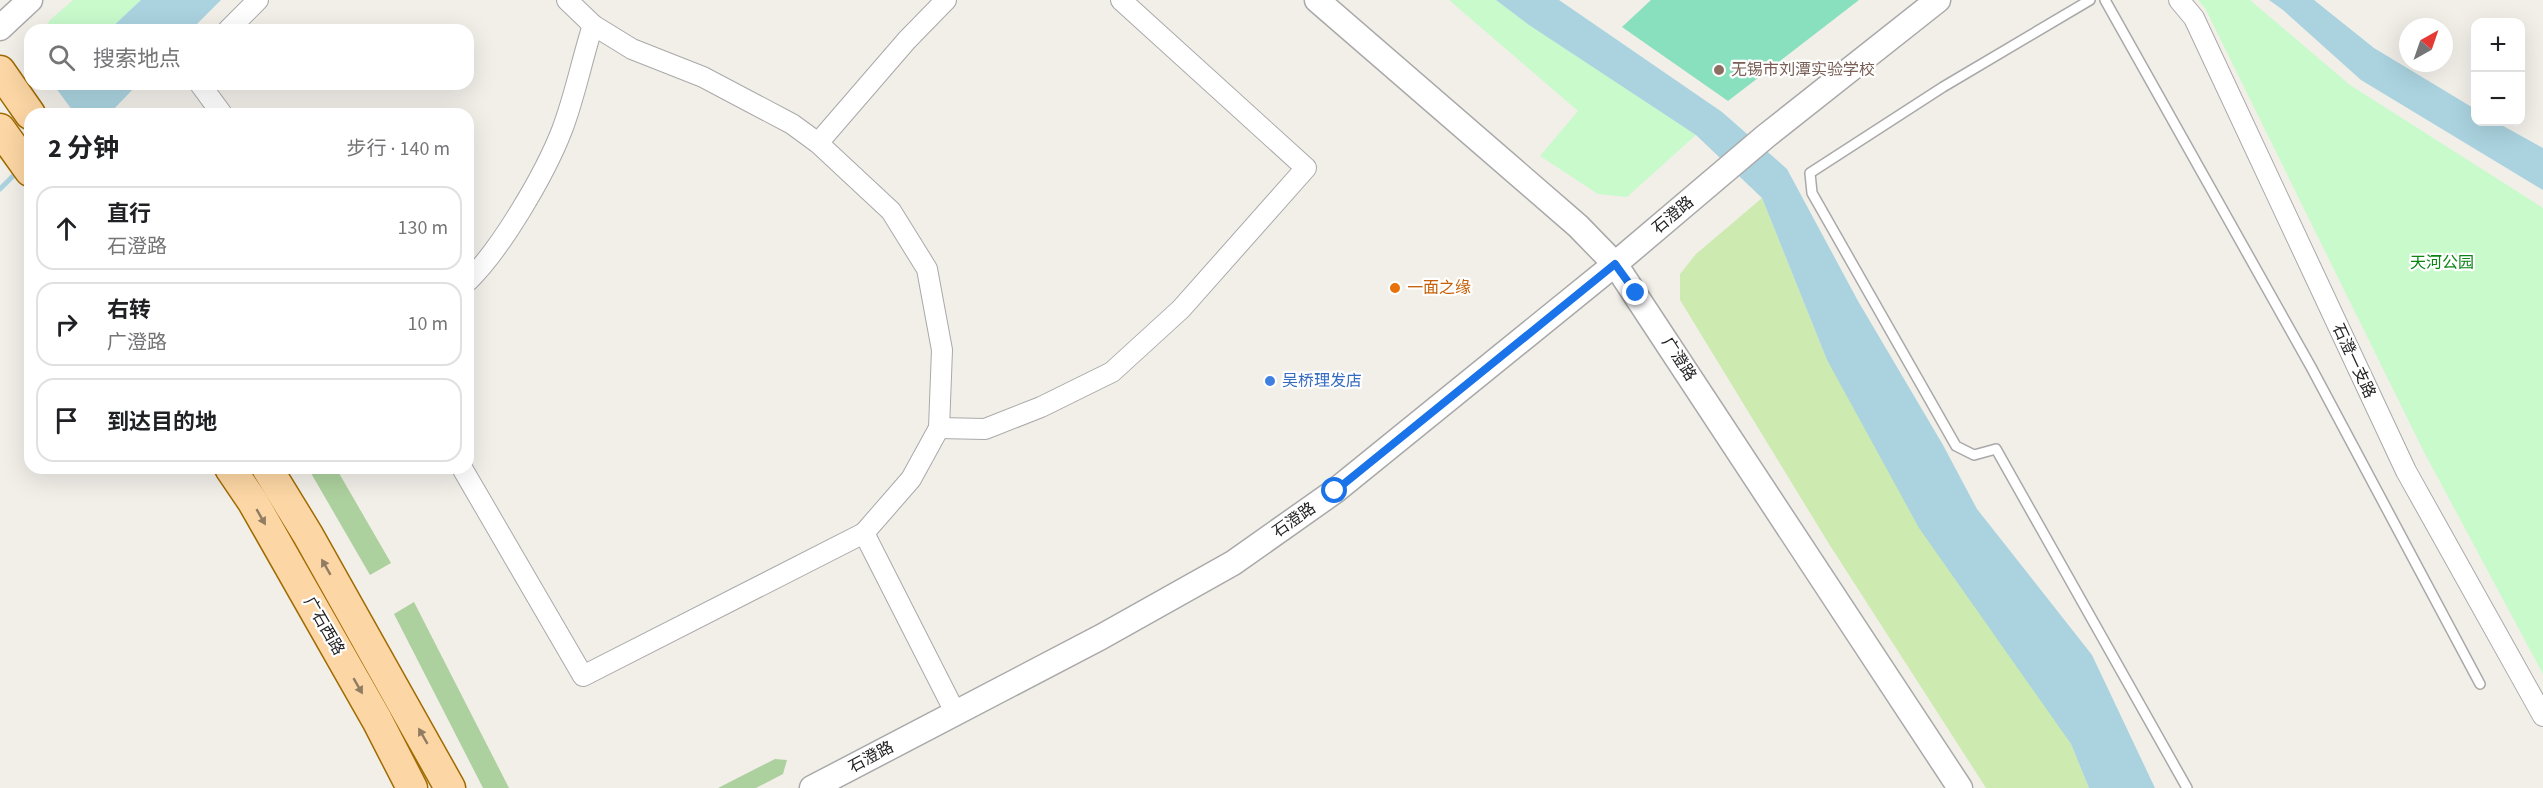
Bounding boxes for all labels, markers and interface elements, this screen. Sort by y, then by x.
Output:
north arrow [2399,18,2453,72]
map controls [2471,18,2525,126]
button: + [2471,18,2525,72]
search box [24,24,474,90]
icon: search [45,41,78,74]
text: 搜索地点 [93,43,181,75]
place label: 无锡市刘潭实验学校 [1731,59,1875,81]
marker: 无锡市刘潭实验学校 [1712,63,1726,77]
button: − [2471,72,2525,126]
text: 2 分钟 [48,130,119,167]
text: 步行 · 140 m [347,135,450,163]
street label: 石澄路 [1648,191,1698,239]
text: 直行 [107,198,151,230]
icon: ahead [50,212,83,245]
text: 130 m [398,214,448,242]
text: 石澄路 [107,233,167,261]
park label: 天河公园 [2410,252,2474,274]
place label: 一面之缘 [1407,277,1471,299]
route end [1622,279,1648,305]
marker: 一面之缘 [1388,281,1402,295]
text: 右转 [107,294,151,326]
icon: right [50,308,83,341]
text: 10 m [408,310,448,338]
street label: 石澄一支路 [2327,320,2381,402]
text: 广澄路 [107,329,167,357]
street label: 广澄路 [1657,333,1701,385]
place label: 吴桥理发店 [1282,370,1362,392]
marker: 吴桥理发店 [1263,374,1277,388]
icon: arrive [50,404,83,437]
text: 到达目的地 [107,406,217,438]
route start [1321,477,1347,503]
street label: 石澄路 [1268,497,1320,543]
one-way arrow [256,509,266,526]
one-way arrow [321,558,331,575]
street label: 广石西路 [298,593,350,659]
one-way arrow [353,678,363,695]
one-way arrow [418,727,428,744]
street label: 石澄路 [845,736,897,778]

